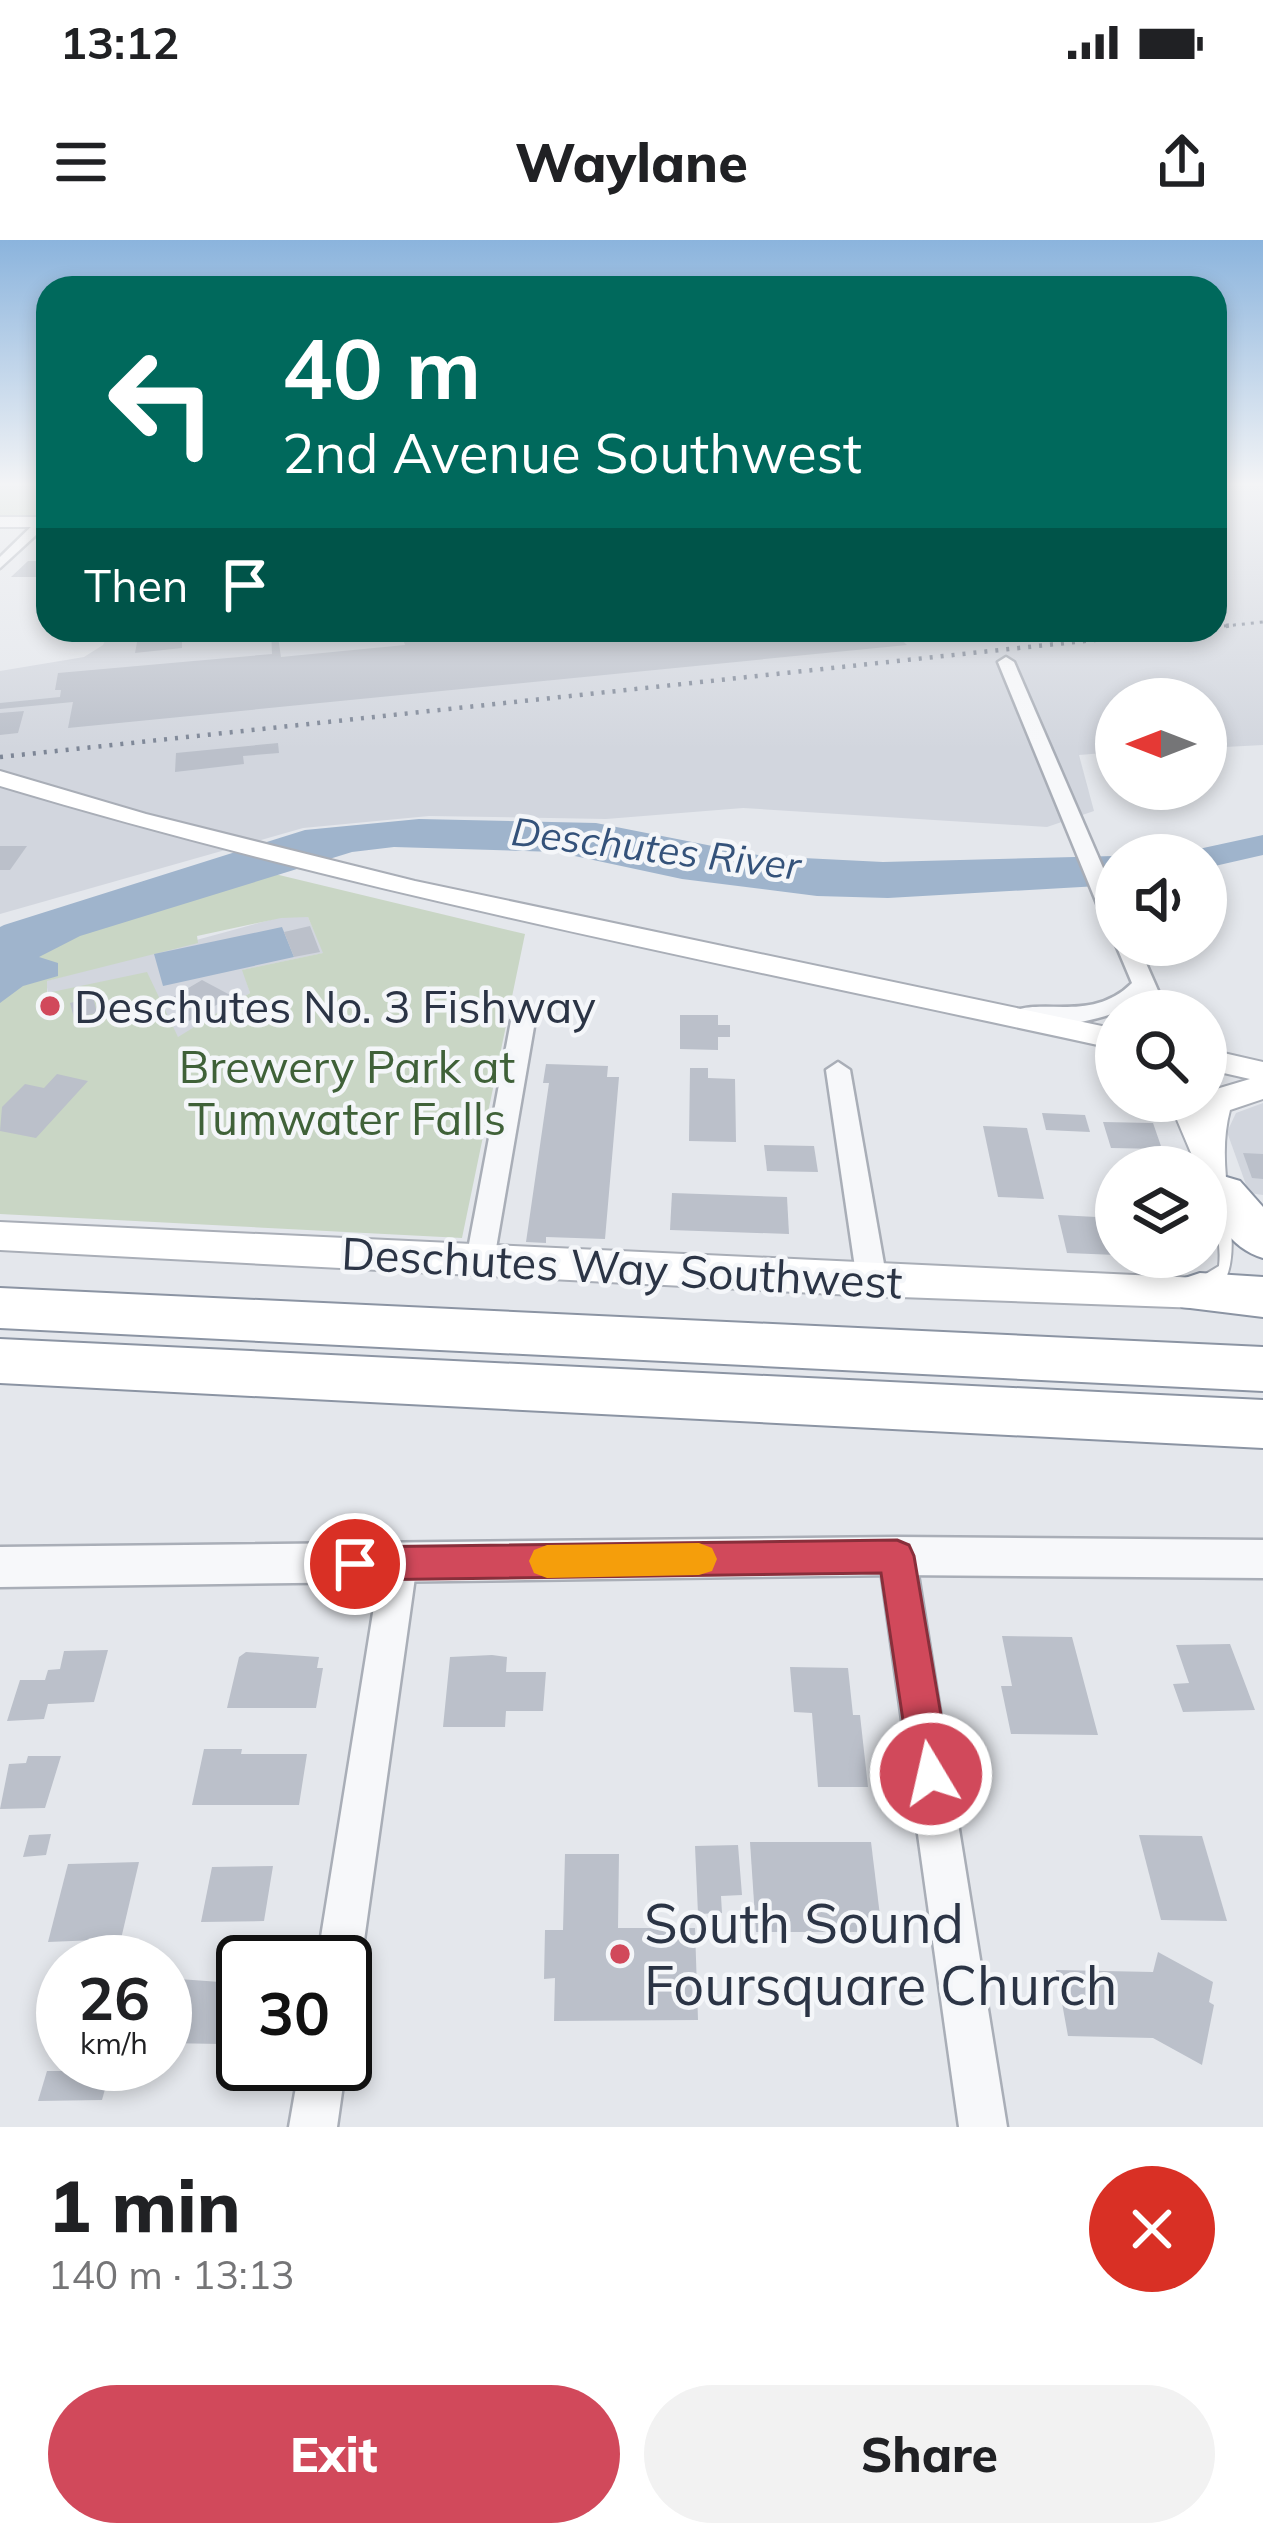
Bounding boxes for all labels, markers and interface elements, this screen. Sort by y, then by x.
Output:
text: 13:12 [60,14,179,70]
text: Waylane [515,128,748,196]
icon: menu [48,129,114,195]
icon: share [1149,129,1215,195]
text: 40 m [282,315,481,420]
icon: left [84,324,240,480]
text: 2nd Avenue Southwest [282,419,862,487]
icon: arrive [212,552,278,618]
text: Then [84,557,188,613]
north arrow [1095,678,1227,810]
map controls [1095,678,1227,1278]
water label: Deschutes River [509,806,805,890]
button: sound [1095,834,1227,966]
place label: Deschutes No. 3 Fishway [74,978,596,1034]
button: search [1095,990,1227,1122]
marker: Deschutes No. 3 Fishway [37,993,63,1019]
park label: Brewery Park at Tumwater Falls [179,1038,515,1146]
button: layers [1095,1146,1227,1278]
street label: Deschutes Way Southwest [340,1224,904,1310]
pin [304,1513,406,1615]
icon: arrive [322,1531,388,1597]
position arrow [868,1711,994,1837]
place label: South Sound Foursquare Church [644,1889,1117,2019]
speed limit sign: 30 [216,1935,372,2091]
marker: South Sound Foursquare Church [607,1941,633,1967]
text: 26 [78,1960,150,2035]
text: km/h [80,2024,148,2062]
text: 1 min [48,2160,241,2250]
button: close [1089,2166,1215,2292]
text: 140 m · 13:13 [48,2250,294,2299]
button: Exit [48,2385,620,2523]
button: Share [644,2385,1215,2523]

